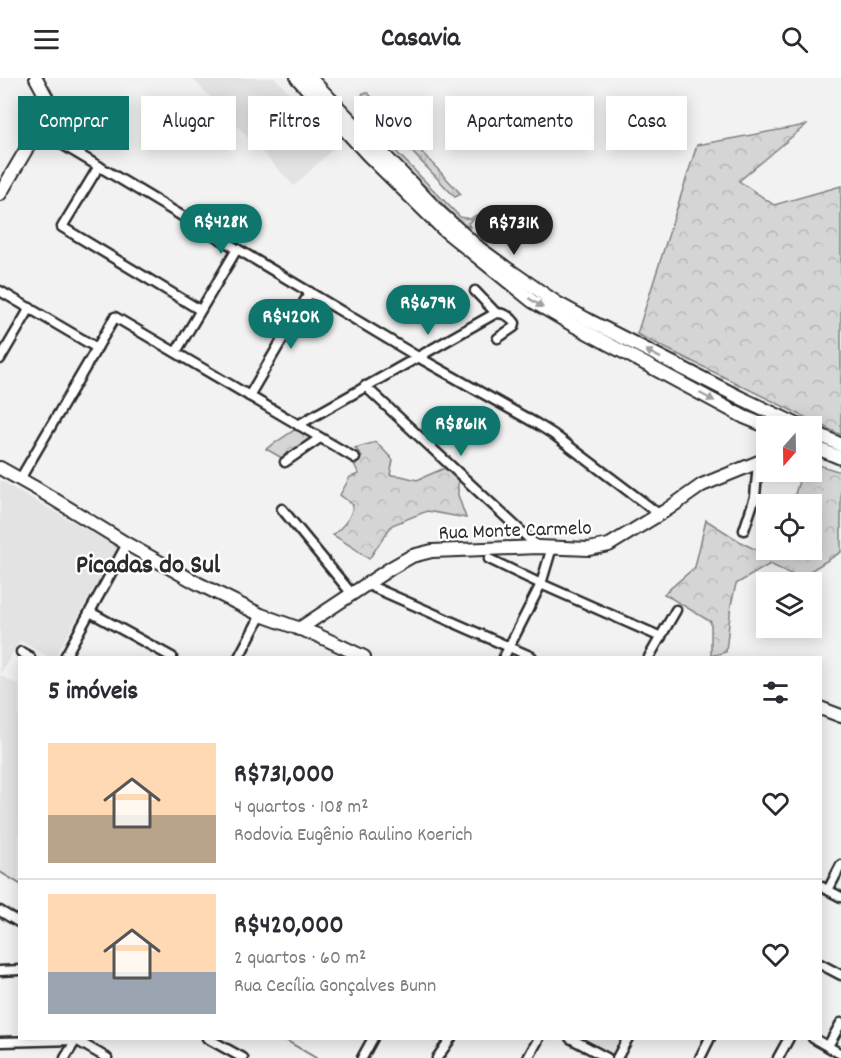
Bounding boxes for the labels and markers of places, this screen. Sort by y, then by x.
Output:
pin: R$428K [172,204,270,255]
pin: R$731K [465,205,563,256]
pin: R$679K [379,285,477,336]
pin: R$420K [242,299,340,350]
pin: R$861K [412,406,510,457]

